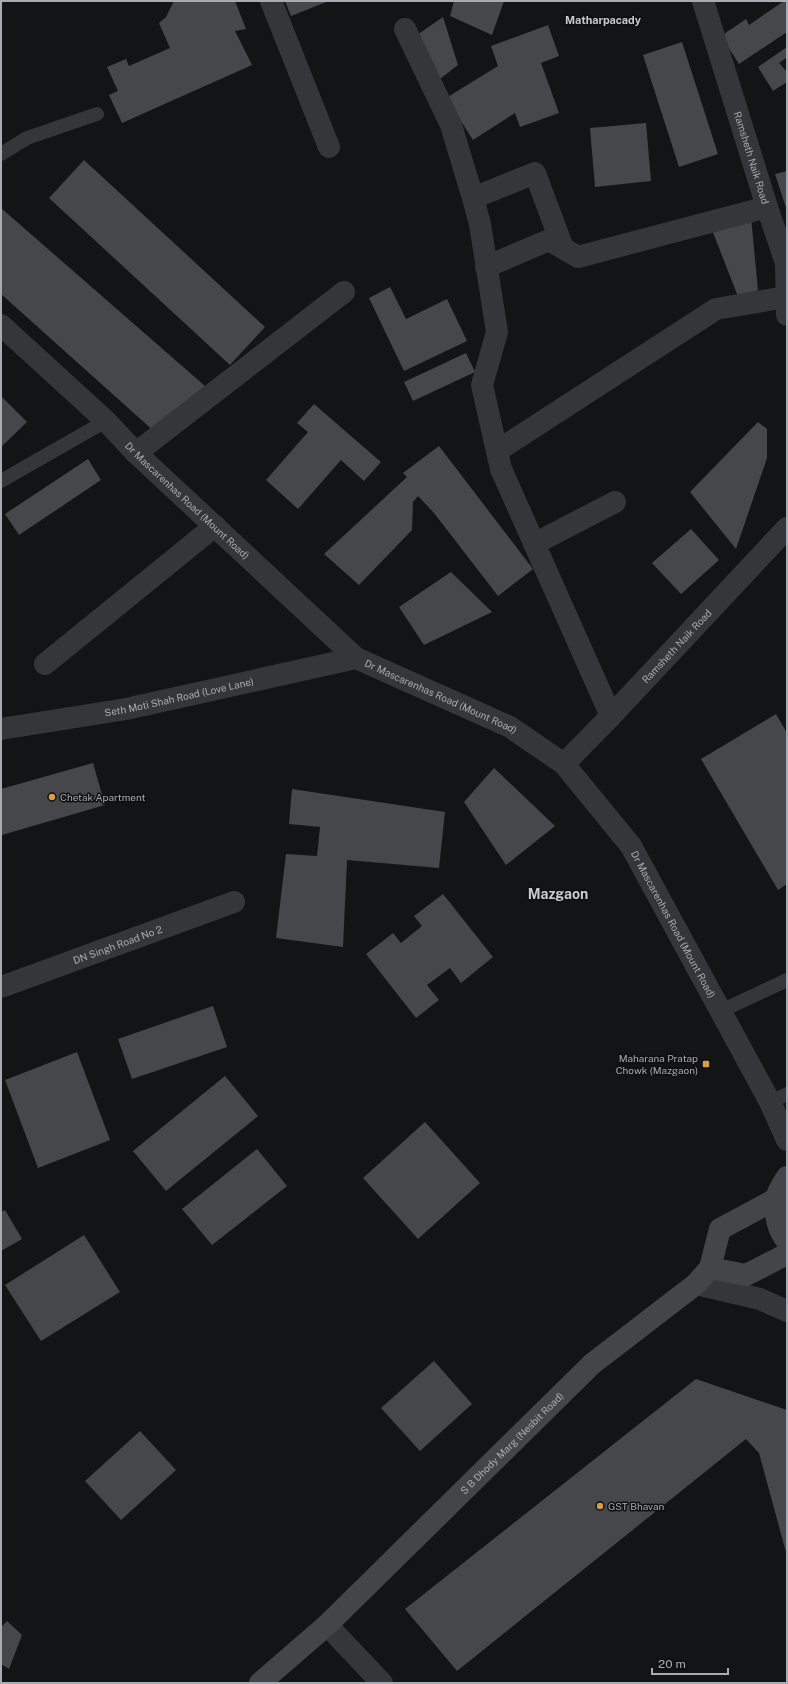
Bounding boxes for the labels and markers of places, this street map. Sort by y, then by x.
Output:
place label: Chetak Apartment [60,791,146,803]
marker: Chetak Apartment [47,792,57,802]
place label: Maharana Pratap Chowk (Mazgaon) [616,1052,698,1076]
marker: Maharana Pratap Chowk (Mazgaon) [701,1059,711,1069]
place label: GST Bhavan [608,1500,664,1512]
marker: GST Bhavan [595,1501,605,1511]

